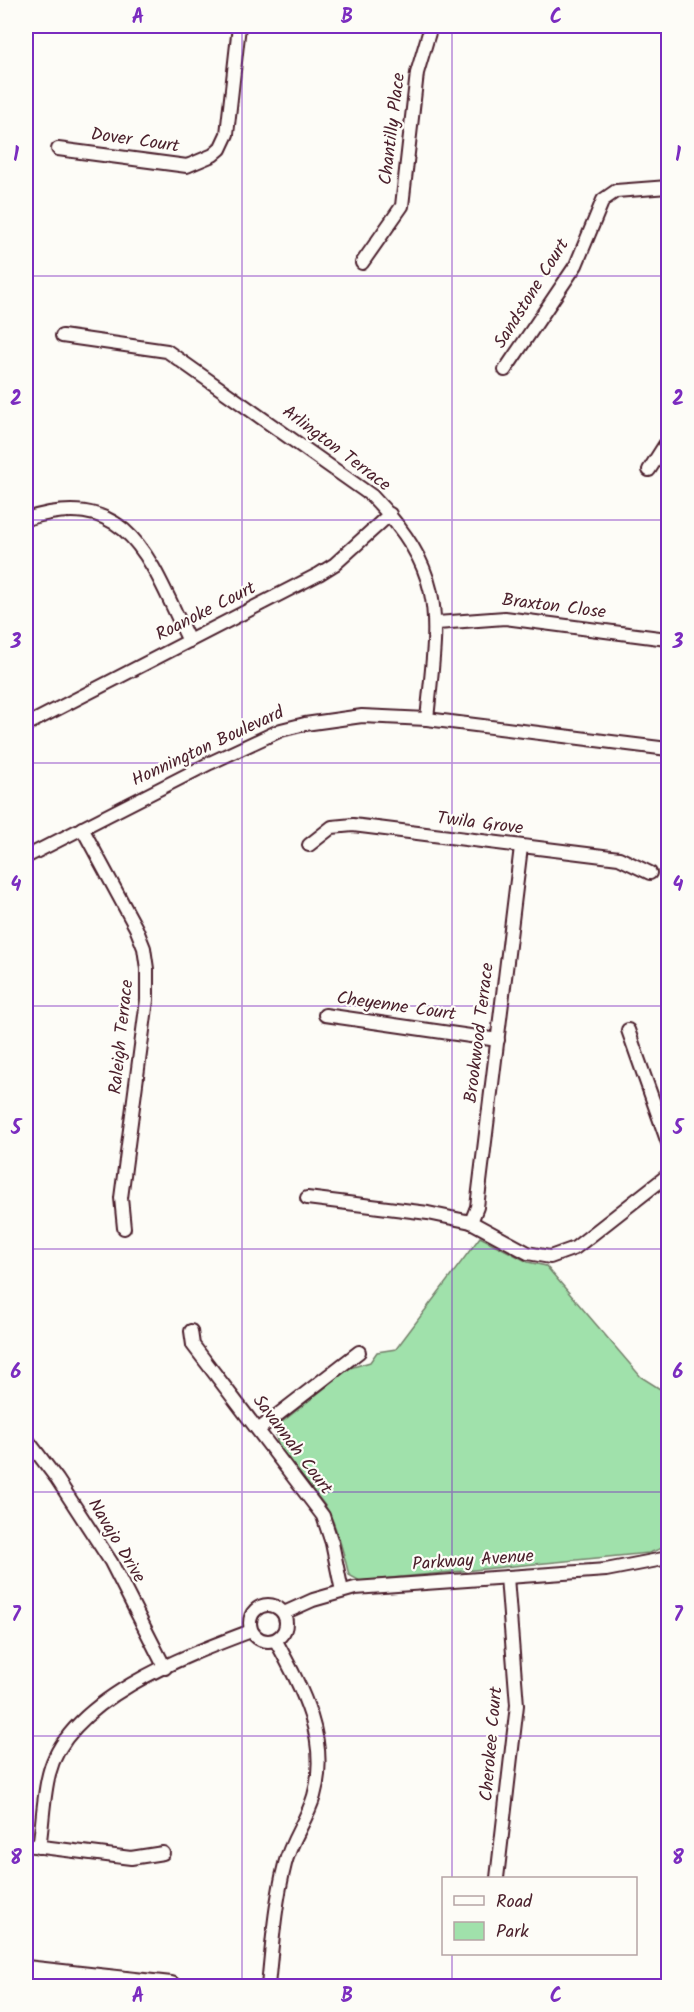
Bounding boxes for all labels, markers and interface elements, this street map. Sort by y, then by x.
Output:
text: A [132,2,144,34]
text: B [341,2,353,34]
text: C [550,2,562,34]
street label: Chantilly Place [372,71,414,187]
street label: Dover Court [89,120,182,162]
text: 1 [13,140,19,172]
text: 1 [675,140,681,172]
street label: Sandstone Court [487,233,578,355]
text: 2 [10,384,22,416]
text: 2 [672,384,684,416]
street label: Arlington Terrace [275,398,397,500]
street label: Roanoke Court [151,574,262,650]
street label: Braxton Close [500,586,608,628]
text: 3 [10,627,22,659]
text: 3 [672,627,684,659]
street label: Honnington Boulevard [127,698,290,795]
street label: Twila Grove [435,804,525,844]
text: 4 [11,870,22,902]
text: 4 [673,870,684,902]
street label: Brookwood Terrace [457,961,503,1105]
street label: Raleigh Terrace [102,978,142,1096]
street label: Cheyenne Court [335,984,458,1030]
text: 5 [10,1113,23,1145]
text: 5 [672,1113,685,1145]
text: 6 [11,1357,22,1389]
text: 6 [673,1357,684,1389]
street label: Savannah Court [245,1389,340,1502]
street label: Navajo Drive [79,1493,153,1589]
street label: Parkway Avenue [411,1542,535,1580]
text: 7 [11,1600,21,1632]
text: 7 [673,1600,683,1632]
street label: Cherokee Court [473,1684,512,1803]
text: 8 [10,1843,22,1875]
text: 8 [672,1843,684,1875]
legend [442,1877,637,1955]
text: Road [496,1888,533,1917]
text: Park [496,1918,529,1947]
text: A [132,1981,144,2012]
text: B [341,1981,353,2012]
text: C [550,1981,562,2012]

